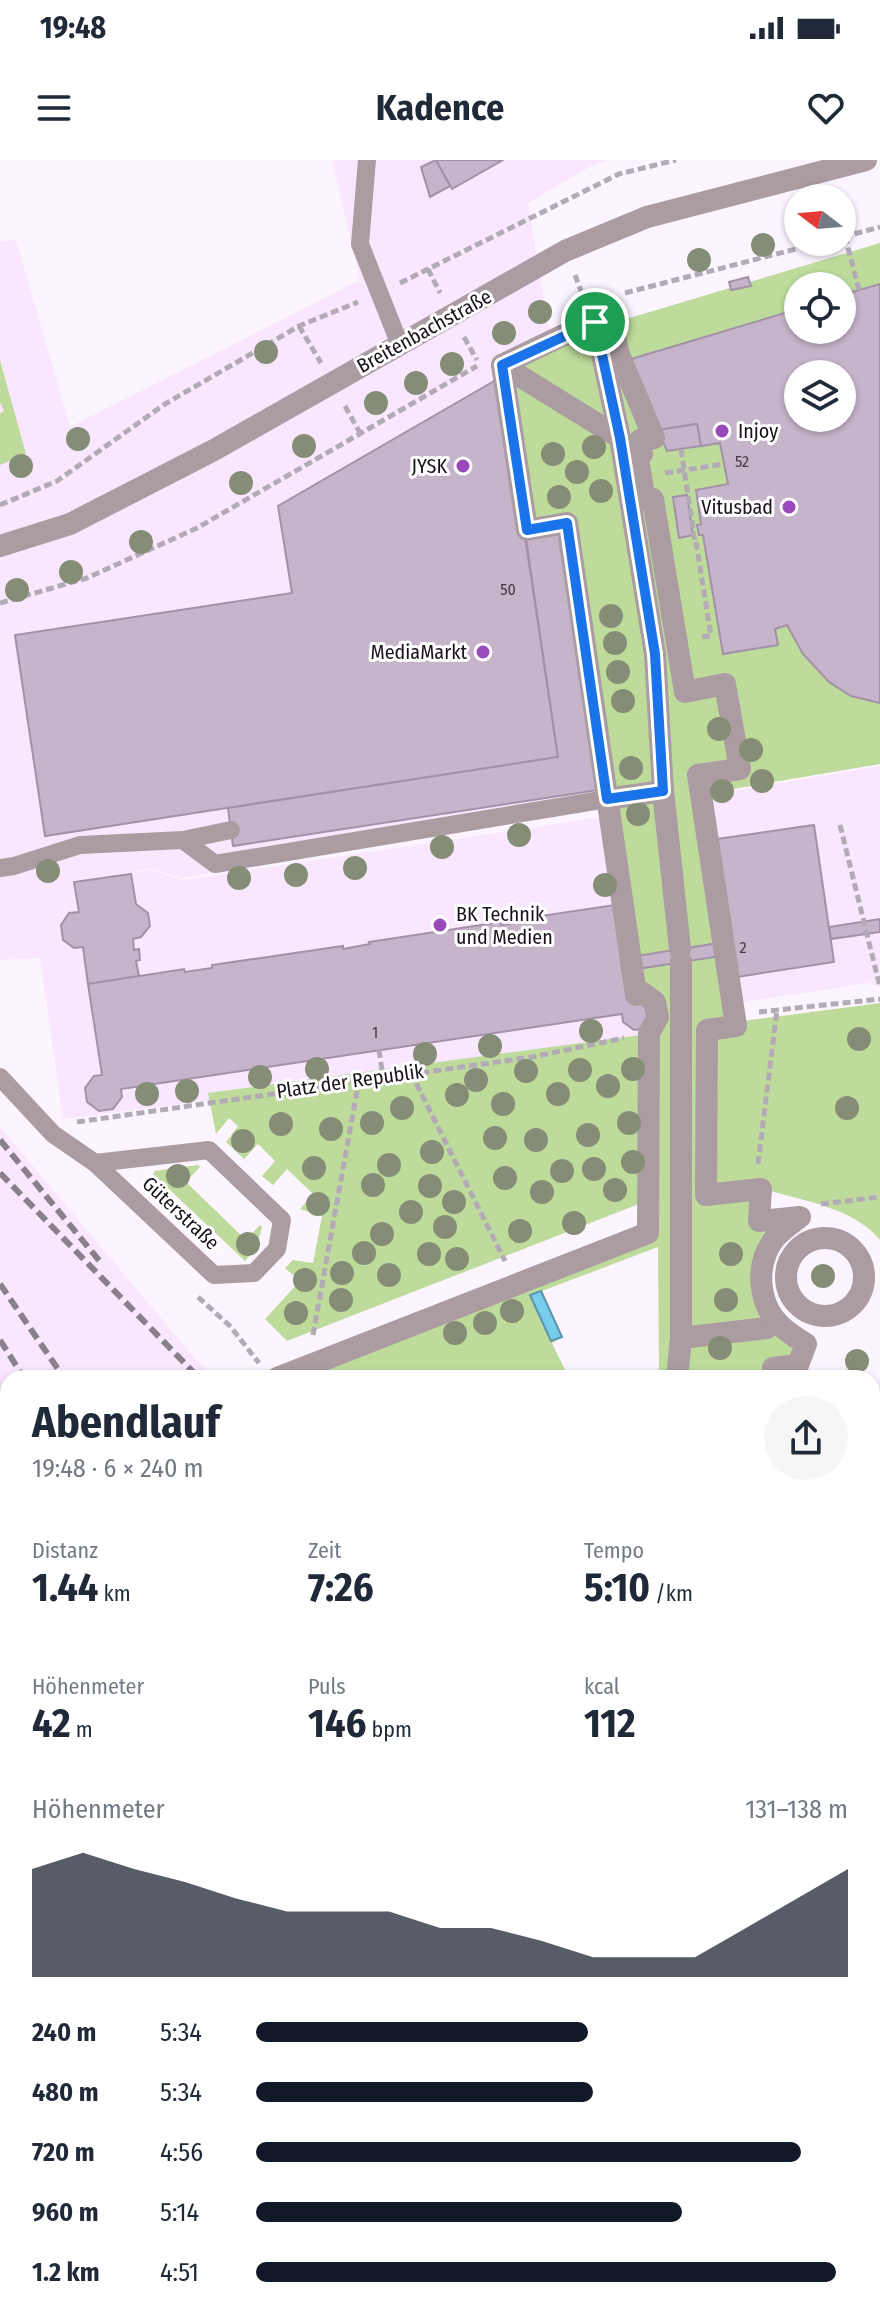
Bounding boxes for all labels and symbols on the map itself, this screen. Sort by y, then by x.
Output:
north arrow [784,184,856,256]
street label: Breitenbachstraße [353,284,495,378]
pin [561,288,629,356]
place label: Injoy [738,419,778,443]
marker: Injoy [713,422,731,440]
house number: 52 [735,452,749,471]
place label: JYSK [411,454,447,478]
marker: JYSK [454,457,472,475]
place label: Vitusbad [701,495,773,519]
marker: Vitusbad [780,498,798,516]
house number: 50 [500,580,516,599]
place label: MediaMarkt [370,640,467,664]
marker: MediaMarkt [474,643,492,661]
place label: BK Technik und Medien [456,902,553,949]
marker: BK Technik und Medien [431,916,449,934]
house number: 2 [739,938,747,957]
house number: 1 [372,1023,378,1042]
street label: Platz der Republik [275,1059,426,1103]
street label: Güterstraße [138,1171,224,1255]

